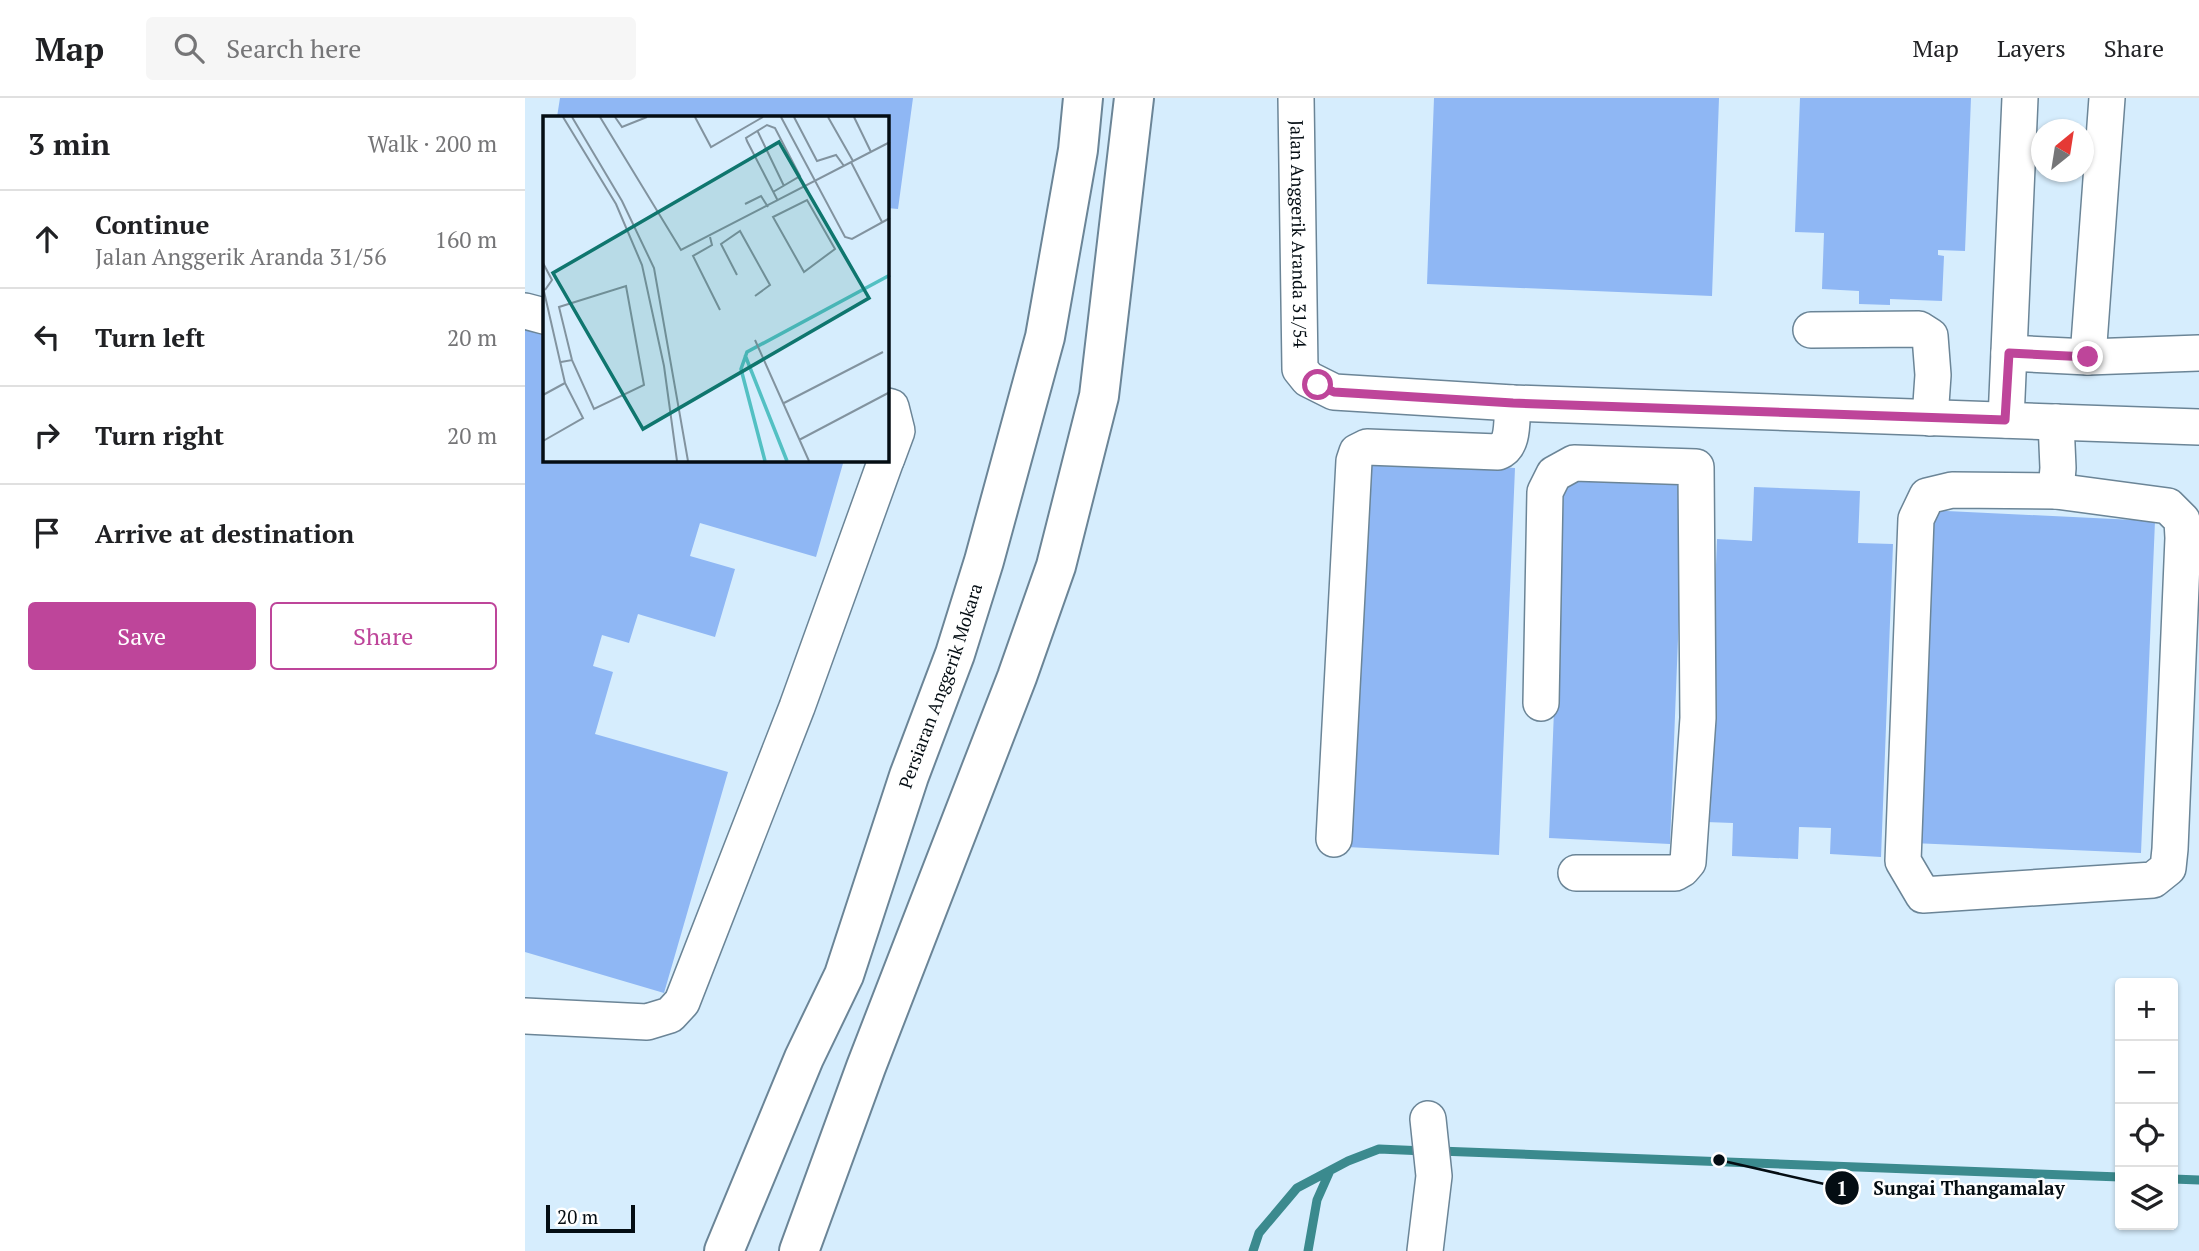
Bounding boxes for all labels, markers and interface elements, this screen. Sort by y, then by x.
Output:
search box [146,17,636,80]
text: Map [35,27,104,70]
icon: search [170,29,208,67]
text: Search here [226,31,361,65]
text: Map [1912,32,1959,64]
text: Layers [1997,32,2066,64]
text: Share [2104,32,2164,64]
inset map [543,116,889,462]
north arrow [2031,119,2094,182]
street label: Jalan Anggerik Aranda 31/54 [1285,120,1313,349]
text: 3 min [28,124,110,164]
text: Walk · 200 m [368,128,497,159]
text: Continue [95,207,209,241]
icon: ahead [28,220,66,258]
text: 160 m [435,224,497,255]
text: Jalan Anggerik Aranda 31/56 [95,241,386,272]
icon: left [28,318,66,356]
text: Turn left [95,320,205,354]
text: 20 m [447,322,497,353]
route end [2072,341,2103,372]
route start [1302,369,1333,400]
icon: right [28,416,66,454]
text: Turn right [95,418,224,452]
text: 20 m [447,420,497,451]
icon: arrive [28,514,66,552]
text: Arrive at destination [95,516,354,550]
street label: Persiaran Anggerik Mokara [893,580,987,791]
button: Save [28,602,256,670]
button: Share [270,602,497,670]
map controls [2115,978,2178,1230]
button: + [2115,978,2178,1041]
button: − [2115,1041,2178,1104]
button: locate [2115,1104,2178,1167]
button: layers [2115,1167,2178,1230]
callout: Sungai Thangamalay [1824,1168,2078,1208]
text: 1 [1836,1174,1848,1202]
text: Sungai Thangamalay [1873,1175,2066,1200]
scale bar [546,1202,635,1234]
text: 20 m [557,1204,598,1229]

